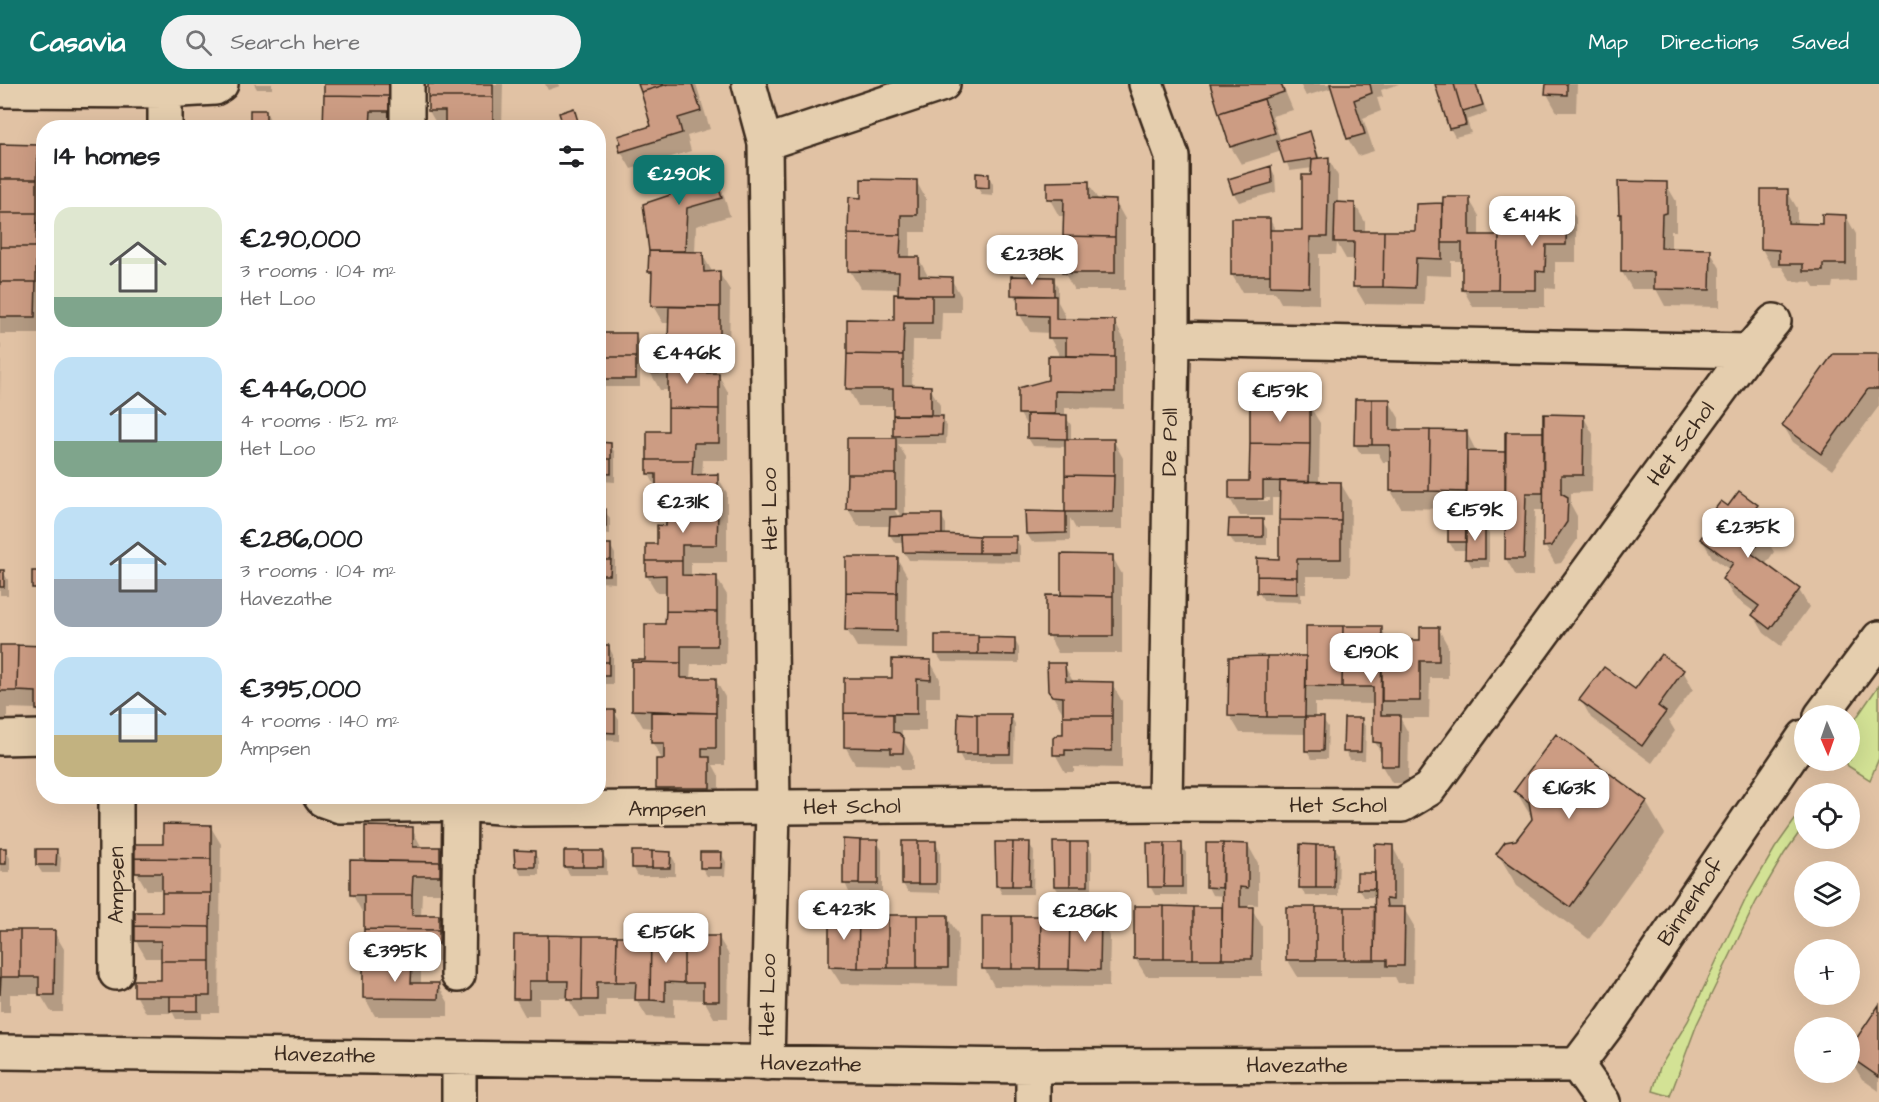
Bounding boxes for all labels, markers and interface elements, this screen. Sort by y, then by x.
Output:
search box [161,15,581,69]
text: Casavia [30,23,125,62]
icon: search [182,26,215,59]
text: Search here [230,27,360,58]
text: Map [1588,28,1628,57]
text: Directions [1661,28,1759,57]
text: Saved [1792,28,1849,57]
text: 14 homes [54,138,160,174]
icon: filters [555,140,588,173]
pin: €290K [637,155,721,206]
text: €290K [647,160,711,188]
pin: €414K [1490,196,1574,247]
text: €414K [1503,201,1561,229]
text: €290,000 [240,221,361,257]
icon: home [102,231,174,303]
pin: €238K [990,235,1074,286]
text: €238K [1001,240,1063,268]
text: 3 rooms · 104 m² [240,257,396,285]
text: Het Loo [240,285,315,313]
pin: €446K [645,334,729,385]
text: €446K [653,339,721,367]
text: €446,000 [240,371,366,407]
pin: €159K [1238,372,1322,423]
text: €159K [1252,377,1308,405]
icon: home [102,381,174,453]
street label: Het Schol [1640,395,1722,493]
text: 4 rooms · 152 m² [240,407,399,435]
street label: De Poll [1154,408,1186,476]
text: Het Loo [240,435,315,463]
street label: Het Loo [754,467,786,551]
pin: €231K [641,483,725,534]
text: €231K [657,488,709,516]
pin: €159K [1433,491,1517,542]
text: €159K [1447,496,1503,524]
pin: €235K [1706,508,1790,559]
text: €235K [1716,513,1780,541]
text: €286,000 [240,521,363,557]
icon: home [102,531,174,603]
text: 3 rooms · 104 m² [240,557,396,585]
text: Havezathe [240,585,332,613]
pin: €190K [1329,633,1413,684]
text: €190K [1344,638,1398,666]
text: €395,000 [240,671,361,707]
icon: home [102,681,174,753]
north arrow [1794,705,1860,771]
map controls [1794,705,1860,1083]
text: 4 rooms · 140 m² [240,707,399,735]
text: Ampsen [240,735,310,763]
pin: €163K [1527,769,1611,820]
text: €163K [1542,774,1596,802]
button: locate [1794,783,1860,849]
street label: Het Schol [1289,790,1387,821]
street label: Het Schol [803,791,901,823]
street label: Ampsen [628,794,706,825]
street label: Ampsen [101,846,132,924]
street label: Binnenhof [1650,851,1732,952]
button: layers [1794,861,1860,927]
pin: €423K [802,890,886,941]
pin: €286K [1043,892,1127,943]
text: €423K [812,895,876,923]
text: €286K [1053,897,1117,925]
pin: €156K [624,913,708,964]
text: €156K [637,918,695,946]
pin: €395K [353,932,437,983]
text: €395K [363,937,427,965]
button: + [1794,939,1860,1005]
street label: Het Loo [752,953,784,1037]
button: − [1794,1017,1860,1083]
street label: Havezathe [274,1039,376,1071]
street label: Havezathe [760,1048,862,1080]
street label: Havezathe [1246,1050,1348,1081]

